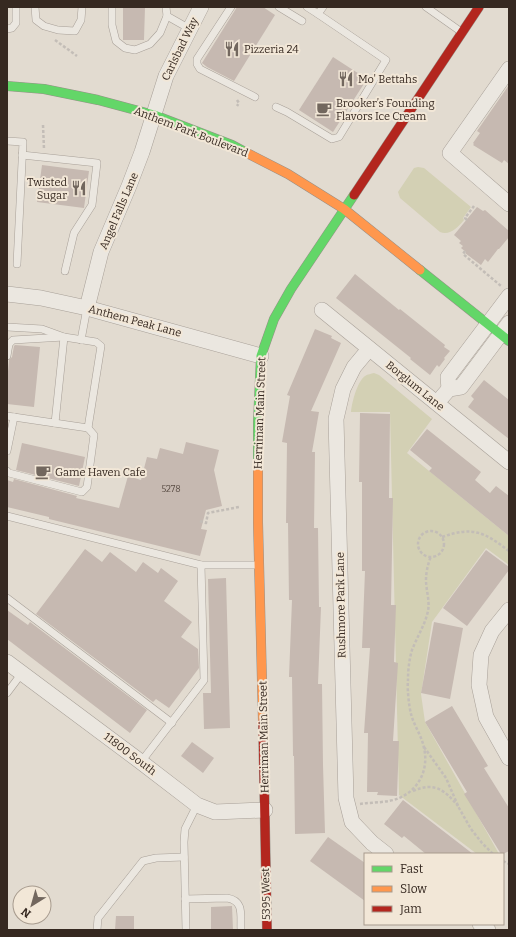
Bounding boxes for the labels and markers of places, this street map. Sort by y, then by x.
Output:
restaurant icon: Pizzeria 24 [223,40,241,58]
place label: Pizzeria 24 [244,43,299,56]
restaurant icon: Mo' Bettahs [337,70,355,88]
place label: Mo' Bettahs [358,73,417,86]
place label: Brooker’s Founding Flavors Ice Cream [336,97,435,123]
cafe icon: Brooker’s Founding Flavors Ice Cream [315,100,333,118]
place label: Twisted Sugar [27,176,67,202]
restaurant icon: Twisted Sugar [70,179,88,197]
cafe icon: Game Haven Cafe [34,463,52,481]
place label: Game Haven Cafe [55,466,145,479]

